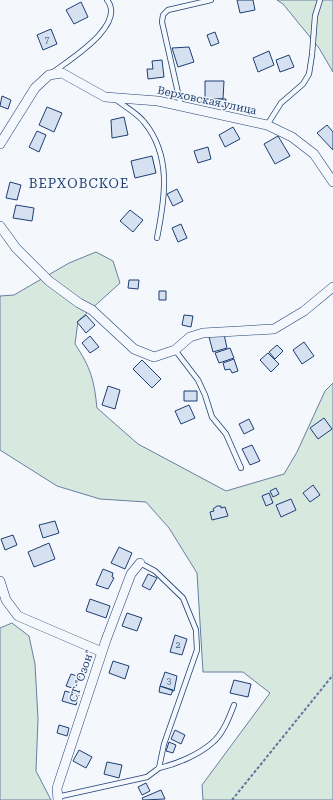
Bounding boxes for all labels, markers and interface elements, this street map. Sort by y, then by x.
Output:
house number: 7 [44,35,50,45]
street label: Верховская улица [156,84,258,117]
district label: ВЕРХОВСКОЕ [29,176,129,191]
house number: 2 [175,640,181,650]
street label: СТ "Озон" [66,648,96,704]
house number: 3 [166,676,172,686]

